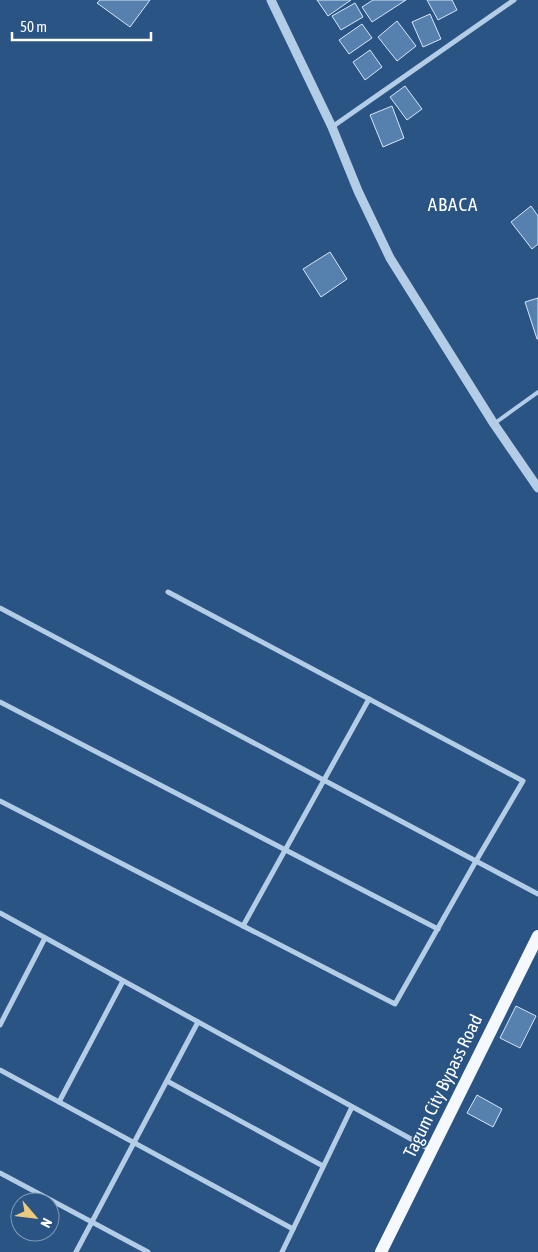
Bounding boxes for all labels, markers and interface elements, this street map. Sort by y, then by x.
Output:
scale bar [12,10,151,42]
text: 50 m [20,18,47,35]
district label: ABACA [428,193,478,215]
street label: Tagum City Bypass Road [399,1011,486,1161]
north arrow [10,1192,60,1242]
text: N [37,1216,55,1231]

